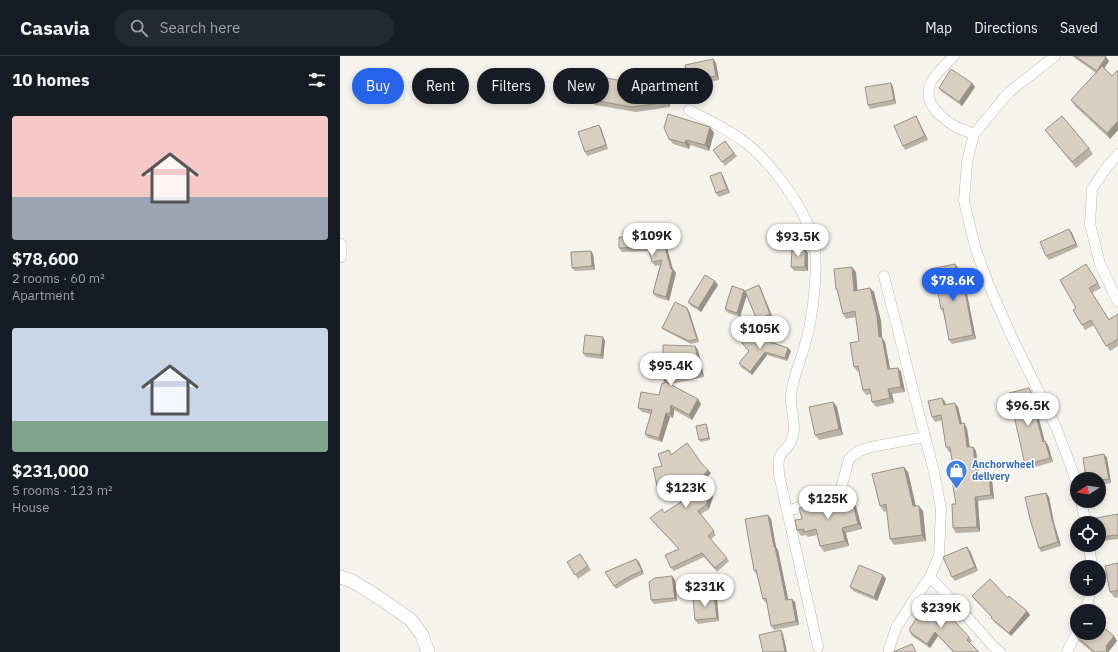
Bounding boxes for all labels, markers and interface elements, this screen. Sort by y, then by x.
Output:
search box [114,10,394,46]
text: Casavia [20,16,90,40]
icon: search [128,17,150,39]
text: Search here [160,18,240,37]
text: Map [925,19,952,37]
text: Directions [974,19,1038,37]
text: Saved [1060,19,1098,37]
chip: Buy [352,68,404,104]
chip: Rent [412,68,469,104]
chip: Filters [477,68,545,104]
chip: New [553,68,609,104]
chip: Apartment [617,68,713,104]
text: 10 homes [12,69,89,91]
icon: filters [306,69,328,91]
icon: home [134,142,206,214]
pin: $109K [624,223,680,257]
pin: $93.5K [765,224,831,258]
text: $109K [632,227,672,244]
text: $93.5K [776,228,820,245]
text: $78,600 [12,248,79,270]
pin: $78.6K [920,268,986,302]
text: 2 rooms · 60 m² [12,270,105,287]
text: $78.6K [931,272,975,289]
text: Apartment [12,287,75,304]
pin: $105K [732,316,788,350]
text: $105K [740,320,780,337]
pin: $95.4K [638,353,704,387]
icon: home [134,354,206,426]
text: $95.4K [649,357,693,374]
pin: $96.5K [995,393,1061,427]
text: $96.5K [1006,397,1050,414]
shop icon: Anchorwheel delivery [944,457,970,490]
place label: Anchorwheel delivery [972,458,1034,483]
text: $231,000 [12,460,89,482]
north arrow [1070,472,1106,508]
map controls [1070,472,1106,640]
pin: $123K [658,475,714,509]
text: $123K [666,479,706,496]
text: 5 rooms · 123 m² [12,482,113,499]
pin: $125K [800,486,856,520]
text: $125K [808,490,848,507]
text: House [12,499,49,516]
button: locate [1070,516,1106,552]
button: + [1070,560,1106,596]
pin: $231K [677,574,733,608]
text: $231K [685,578,725,595]
pin: $239K [913,595,969,629]
text: $239K [921,599,961,616]
button: − [1070,604,1106,640]

